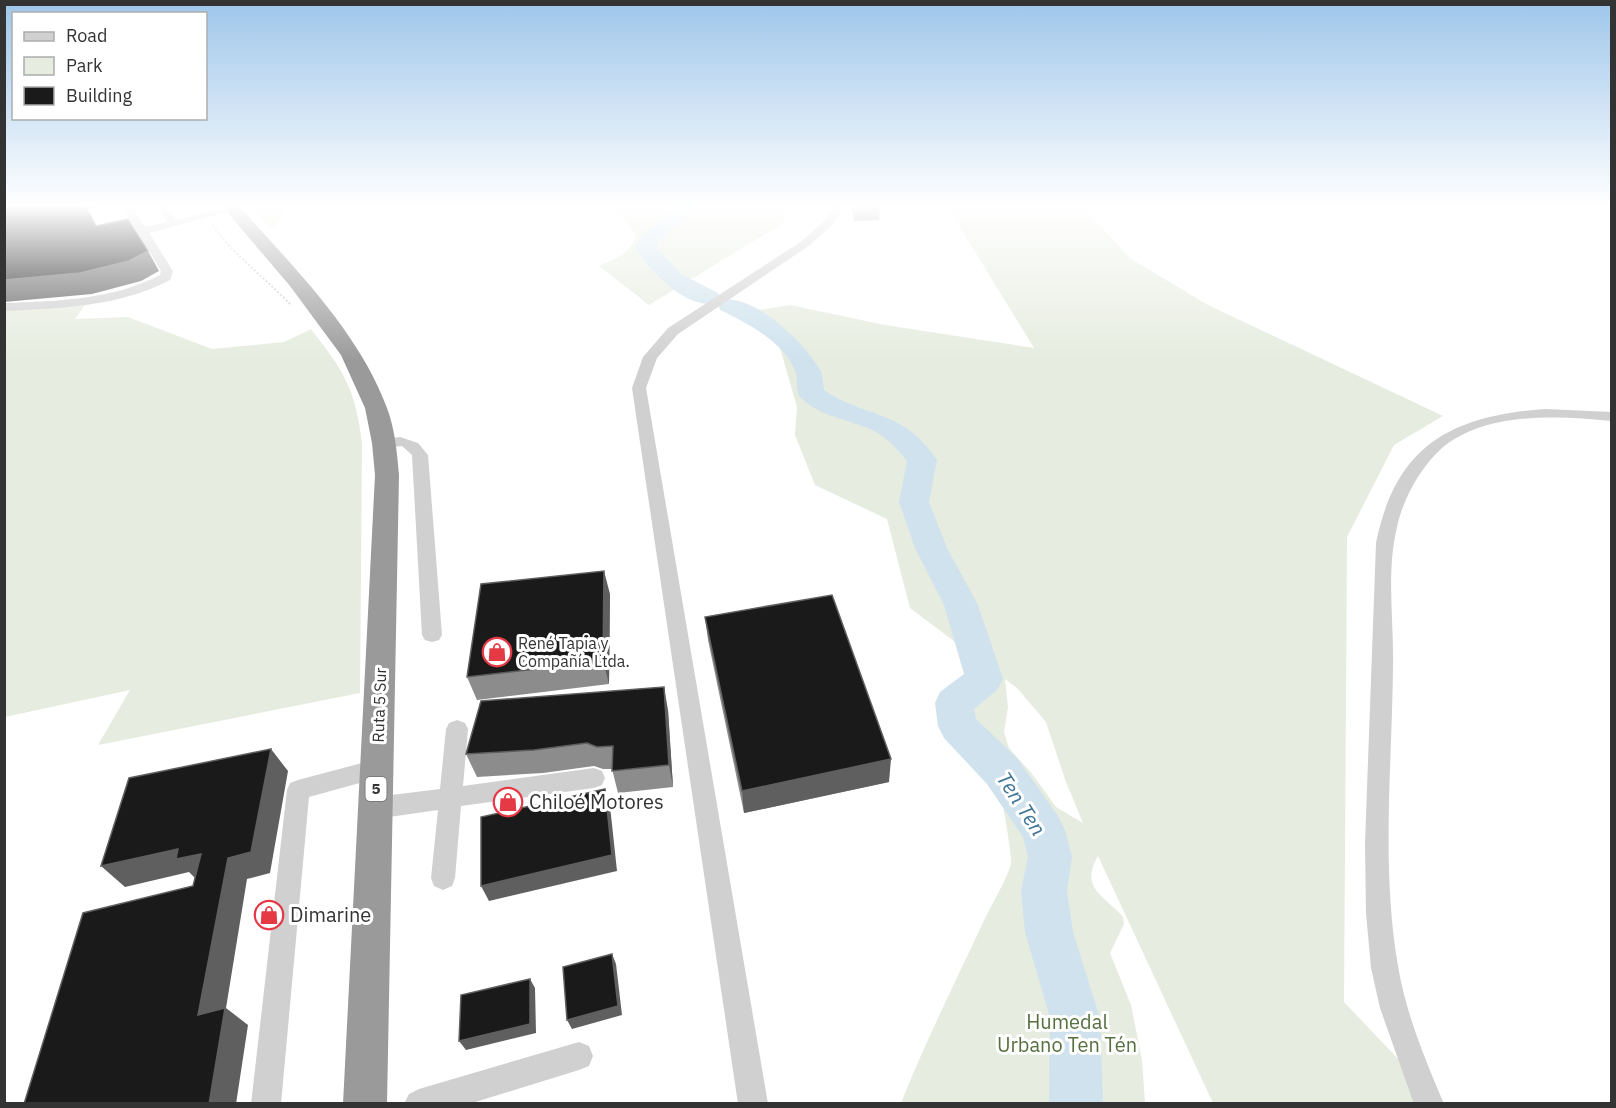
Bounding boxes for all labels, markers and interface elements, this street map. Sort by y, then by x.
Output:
legend [12,12,207,120]
text: Road [66,24,107,47]
text: Park [66,54,103,77]
text: Building [66,84,133,107]
place label: René Tapia y Compañía Ltda. [518,633,630,671]
shop icon: René Tapia y Compañía Ltda. [481,636,513,668]
street label: Ruta 5 Sur [368,667,390,743]
water label: Ten Ten [991,766,1053,841]
road number: 5 [366,777,386,801]
shop icon: Chiloé Motores [492,786,524,818]
place label: Chiloé Motores [529,788,664,815]
shop icon: Dimarine [253,899,285,931]
place label: Dimarine [290,901,371,928]
park label: Humedal Urbano Ten Tén [997,1008,1137,1058]

